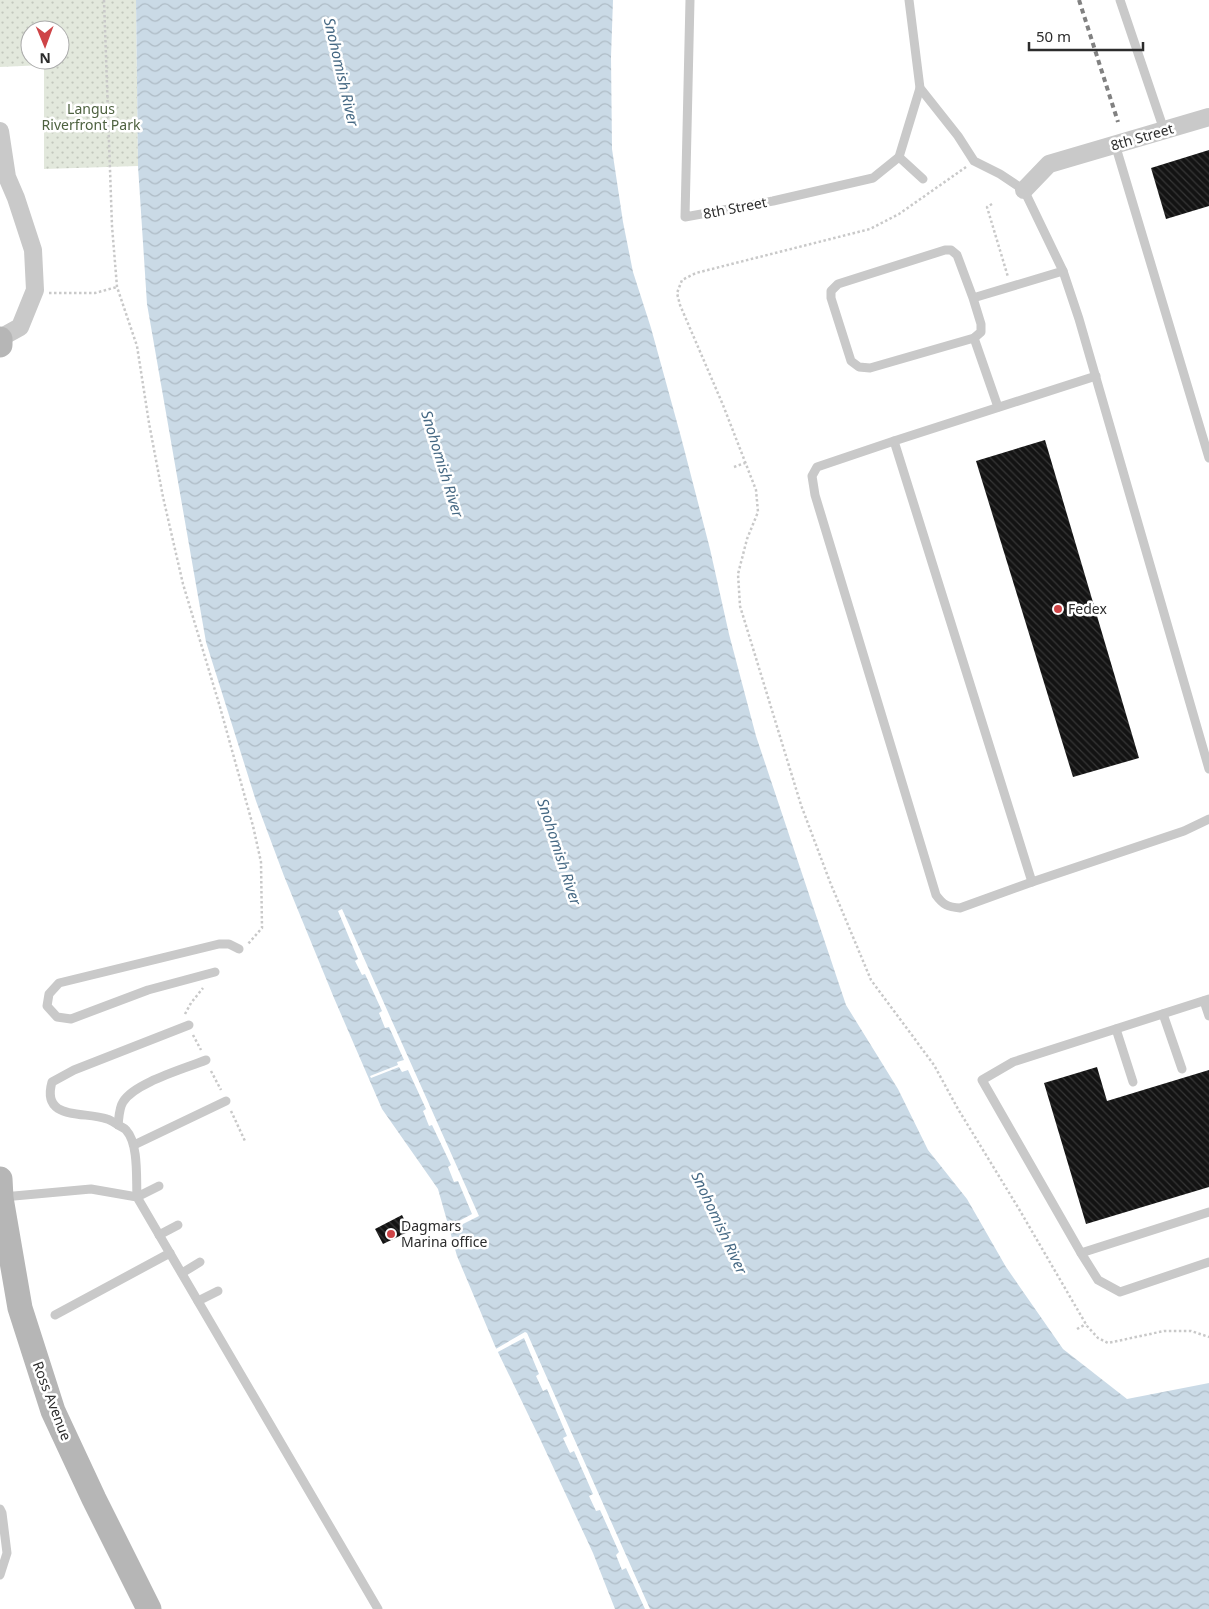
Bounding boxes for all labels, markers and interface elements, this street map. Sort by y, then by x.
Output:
water label: Snohomish River [320,16,364,129]
north arrow [20,20,70,70]
scale bar [1029,20,1143,52]
text: 50 m [1036,26,1071,46]
text: N [39,49,51,68]
park label: Langus Riverfront Park [42,99,141,134]
street label: 8th Street [1108,119,1175,155]
street label: 8th Street [701,192,768,223]
water label: Snohomish River [417,408,469,521]
place label: Fedex [1068,599,1107,618]
marker: Fedex [1052,603,1064,615]
water label: Snohomish River [533,796,587,908]
water label: Snohomish River [687,1168,753,1278]
place label: Dagmars Marina office [401,1216,488,1251]
marker: Dagmars Marina office [385,1228,397,1240]
street label: Ross Avenue [29,1358,76,1443]

